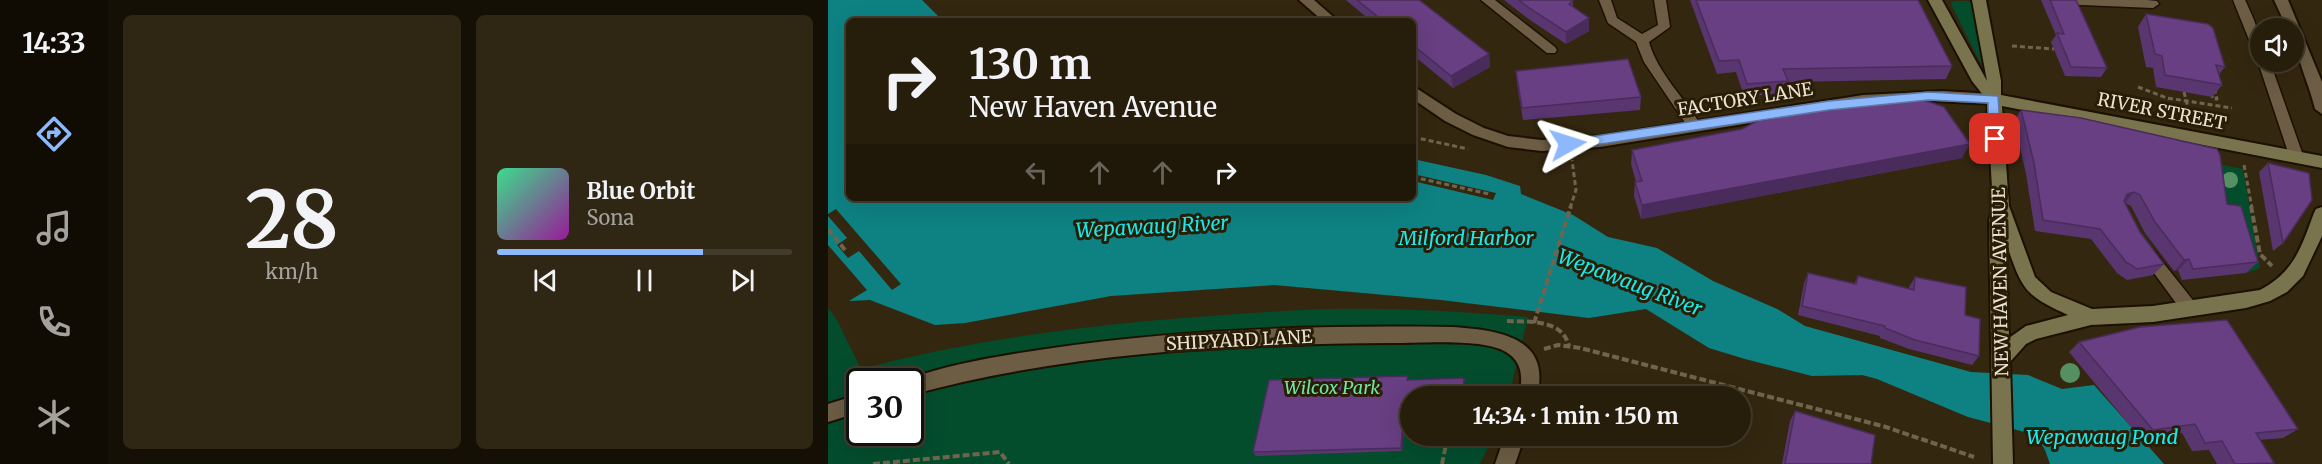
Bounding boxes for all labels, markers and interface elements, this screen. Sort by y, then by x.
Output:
map controls [2250,18,2304,72]
button: sound [2250,18,2304,72]
text: 14:33 [22,26,86,60]
text: 130 m [969,38,1091,90]
icon: right [870,42,948,120]
street label: FACTORY LANE [1676,77,1815,121]
street label: RIVER STREET [2096,87,2229,135]
text: New Haven Avenue [969,90,1217,124]
position arrow [1536,112,1600,176]
icon: directions [33,113,75,155]
pin [1969,113,2020,164]
icon: arrive [1978,122,2011,155]
icon: left [1020,156,1053,189]
icon: ahead [1083,156,1116,189]
icon: ahead [1146,156,1179,189]
icon: right [1209,156,1242,189]
text: 28 [245,171,339,269]
text: Blue Orbit [587,177,695,205]
street label: NEW HAVEN AVENUE [1987,187,2013,377]
text: Sona [587,205,634,230]
icon: music [33,207,75,249]
water label: Wepawaug River [1075,209,1230,242]
water label: Milford Harbor [1397,225,1534,250]
water label: Wepawaug River [1554,243,1707,321]
text: km/h [265,259,318,284]
icon: previous [529,264,562,297]
icon: pause [628,264,661,297]
icon: next [726,264,759,297]
icon: phone [33,301,75,343]
street label: SHIPYARD LANE [1165,325,1313,355]
speed limit sign: 30 [846,368,924,446]
park label: Wilcox Park [1284,376,1380,399]
icon: climate [33,396,75,438]
text: 14:34 · 1 min · 150 m [1472,402,1679,430]
water label: Wepawaug Pond [2026,424,2178,449]

